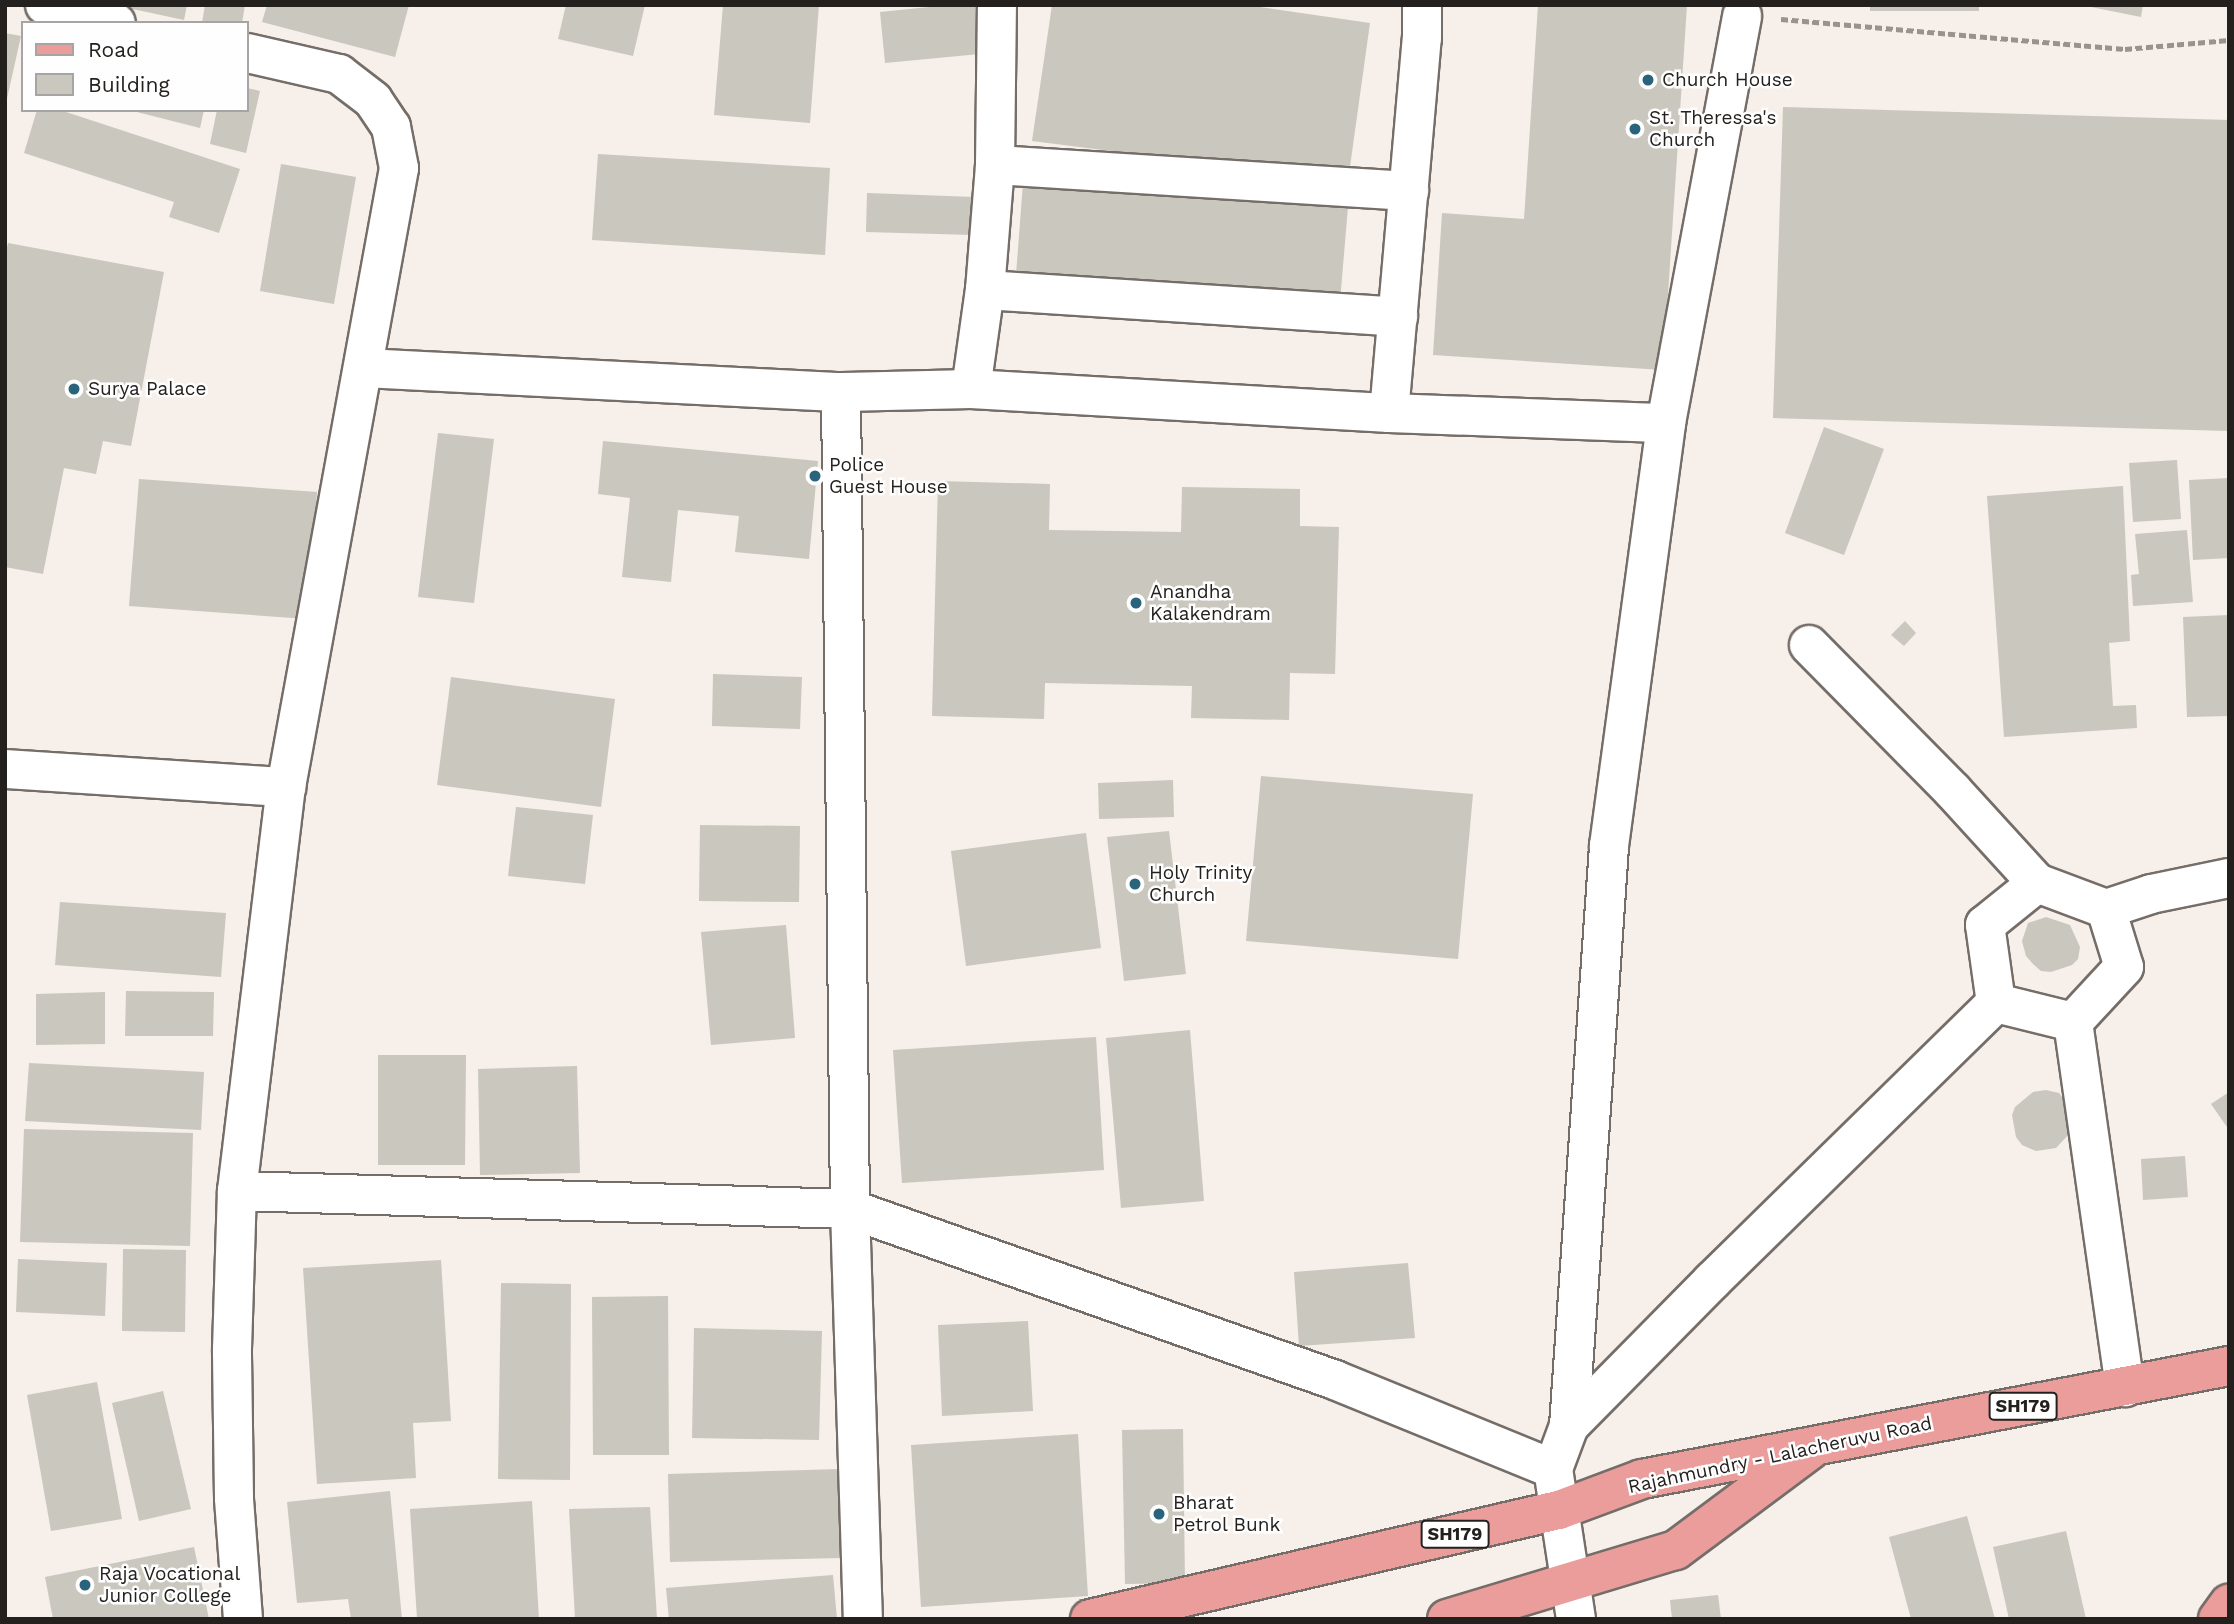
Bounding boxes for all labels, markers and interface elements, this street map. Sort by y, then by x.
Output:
legend [21,21,248,112]
text: Road [88,37,139,62]
place label: Church House [1662,69,1793,91]
text: Building [88,72,170,97]
marker: Church House [1640,72,1656,88]
place label: St. Theressa's Church [1649,107,1777,151]
marker: St. Theressa's Church [1627,121,1643,137]
place label: Surya Palace [88,378,207,400]
marker: Surya Palace [66,381,82,397]
place label: Police Guest House [829,454,948,498]
marker: Police Guest House [807,468,823,484]
place label: Anandha Kalakendram [1150,581,1271,625]
marker: Anandha Kalakendram [1128,595,1144,611]
place label: Holy Trinity Church [1149,862,1253,906]
marker: Holy Trinity Church [1127,876,1143,892]
road number: SH179 [1988,1392,2058,1420]
street label: Rajahmundry - Lalacheruvu Road [1626,1412,1934,1498]
place label: Bharat Petrol Bunk [1173,1492,1281,1536]
marker: Bharat Petrol Bunk [1151,1506,1167,1522]
road number: SH179 [1420,1520,1490,1548]
place label: Raja Vocational Junior College [99,1563,241,1607]
marker: Raja Vocational Junior College [77,1577,93,1593]

